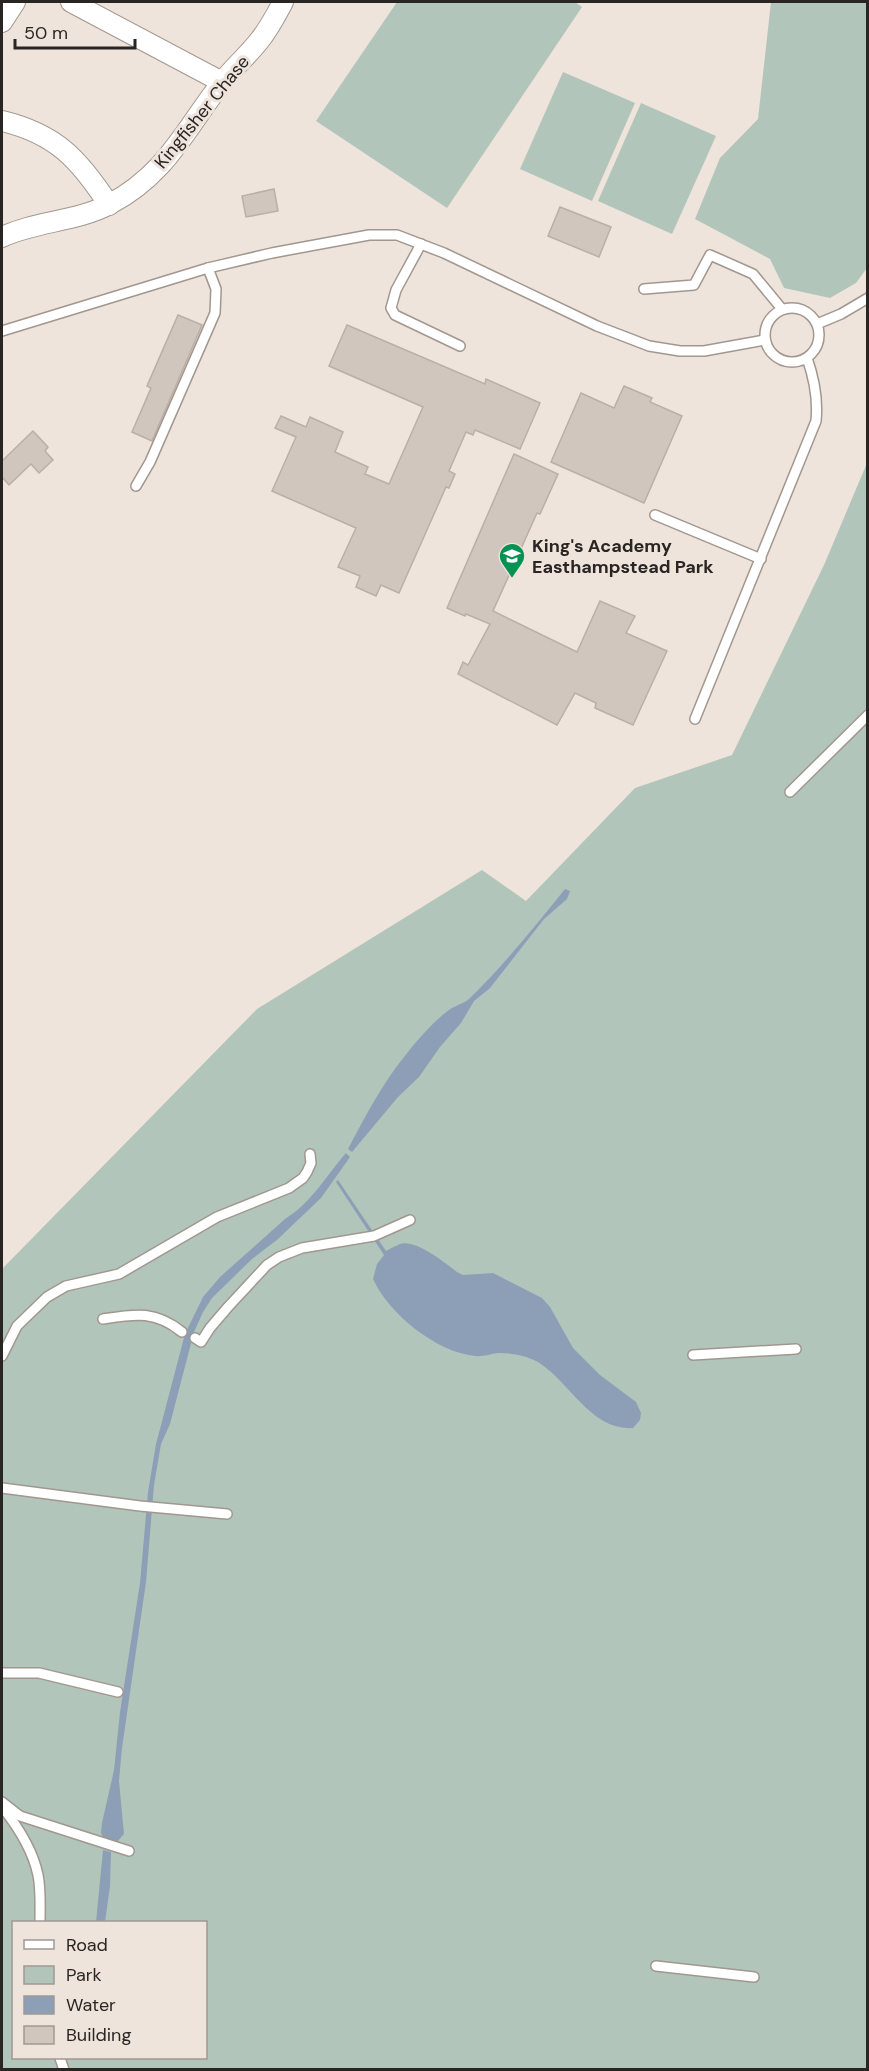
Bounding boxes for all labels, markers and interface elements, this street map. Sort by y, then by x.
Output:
scale bar [15,12,135,50]
text: 50 m [24,21,68,45]
street label: Kingfisher Chase [149,51,255,173]
place label: King's Academy Easthampstead Park [532,534,714,579]
school or university icon: King's Academy Easthampstead Park [497,541,527,579]
legend [12,1921,207,2059]
text: Road [66,1933,108,1957]
text: Park [66,1963,102,1987]
text: Water [66,1993,116,2017]
text: Building [66,2023,131,2047]

